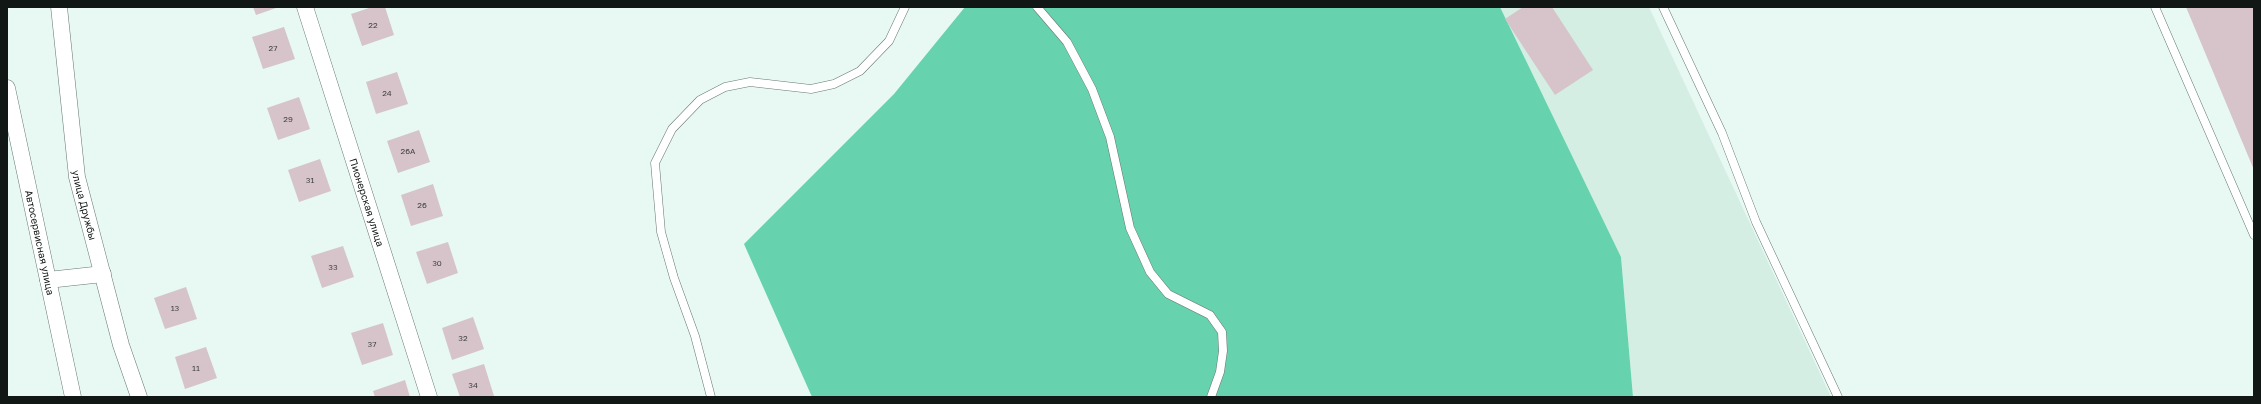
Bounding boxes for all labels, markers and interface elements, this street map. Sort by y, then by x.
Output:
house number: 22 [368,20,378,30]
house number: 27 [269,43,277,53]
house number: 24 [382,88,392,98]
house number: 29 [283,114,293,124]
house number: 26А [401,146,416,156]
street label: Пионерская улица [347,157,387,248]
street label: улица Дружбы [70,169,99,241]
house number: 31 [306,175,314,185]
street label: Автосервисная улица [23,189,57,296]
house number: 26 [417,200,427,210]
house number: 30 [432,258,442,268]
house number: 33 [328,262,338,272]
house number: 13 [171,303,180,313]
house number: 32 [458,333,468,343]
house number: 37 [368,339,376,349]
house number: 11 [192,363,200,373]
house number: 34 [468,380,478,390]

